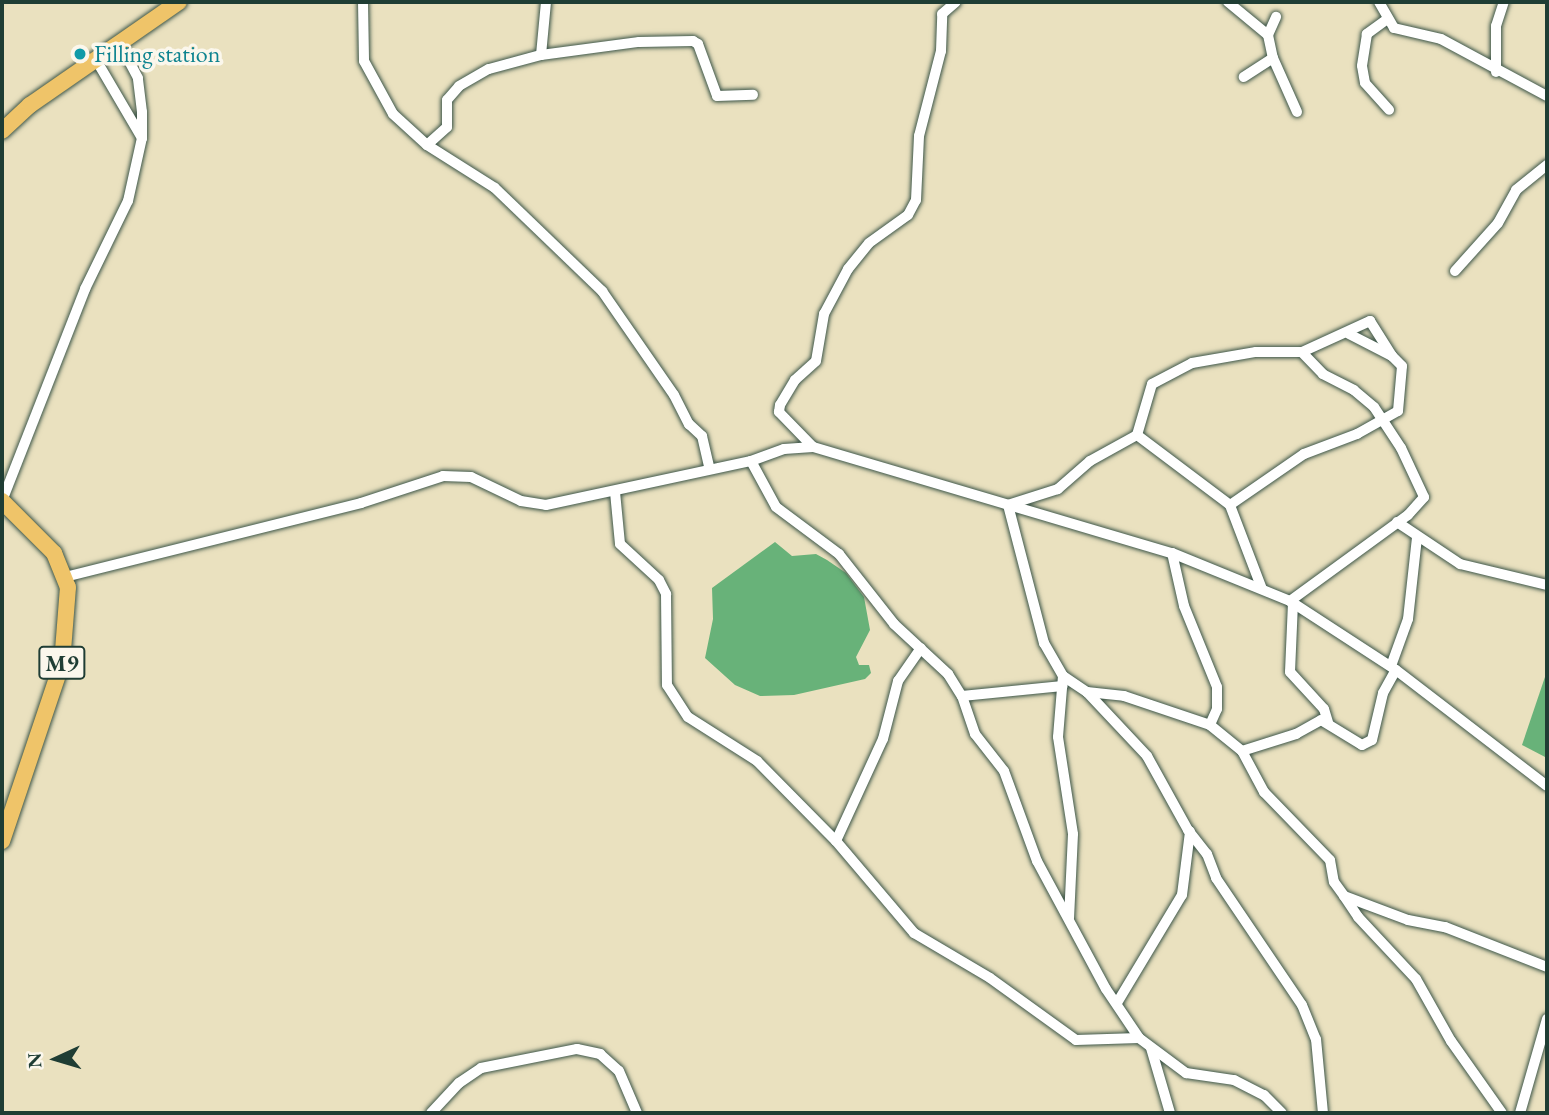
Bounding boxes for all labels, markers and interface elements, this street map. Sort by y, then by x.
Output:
place label: Filling station [94,40,220,68]
marker: Filling station [72,46,88,62]
road number: M9 [38,643,86,682]
north arrow [21,1024,91,1094]
text: N [22,1052,48,1069]

